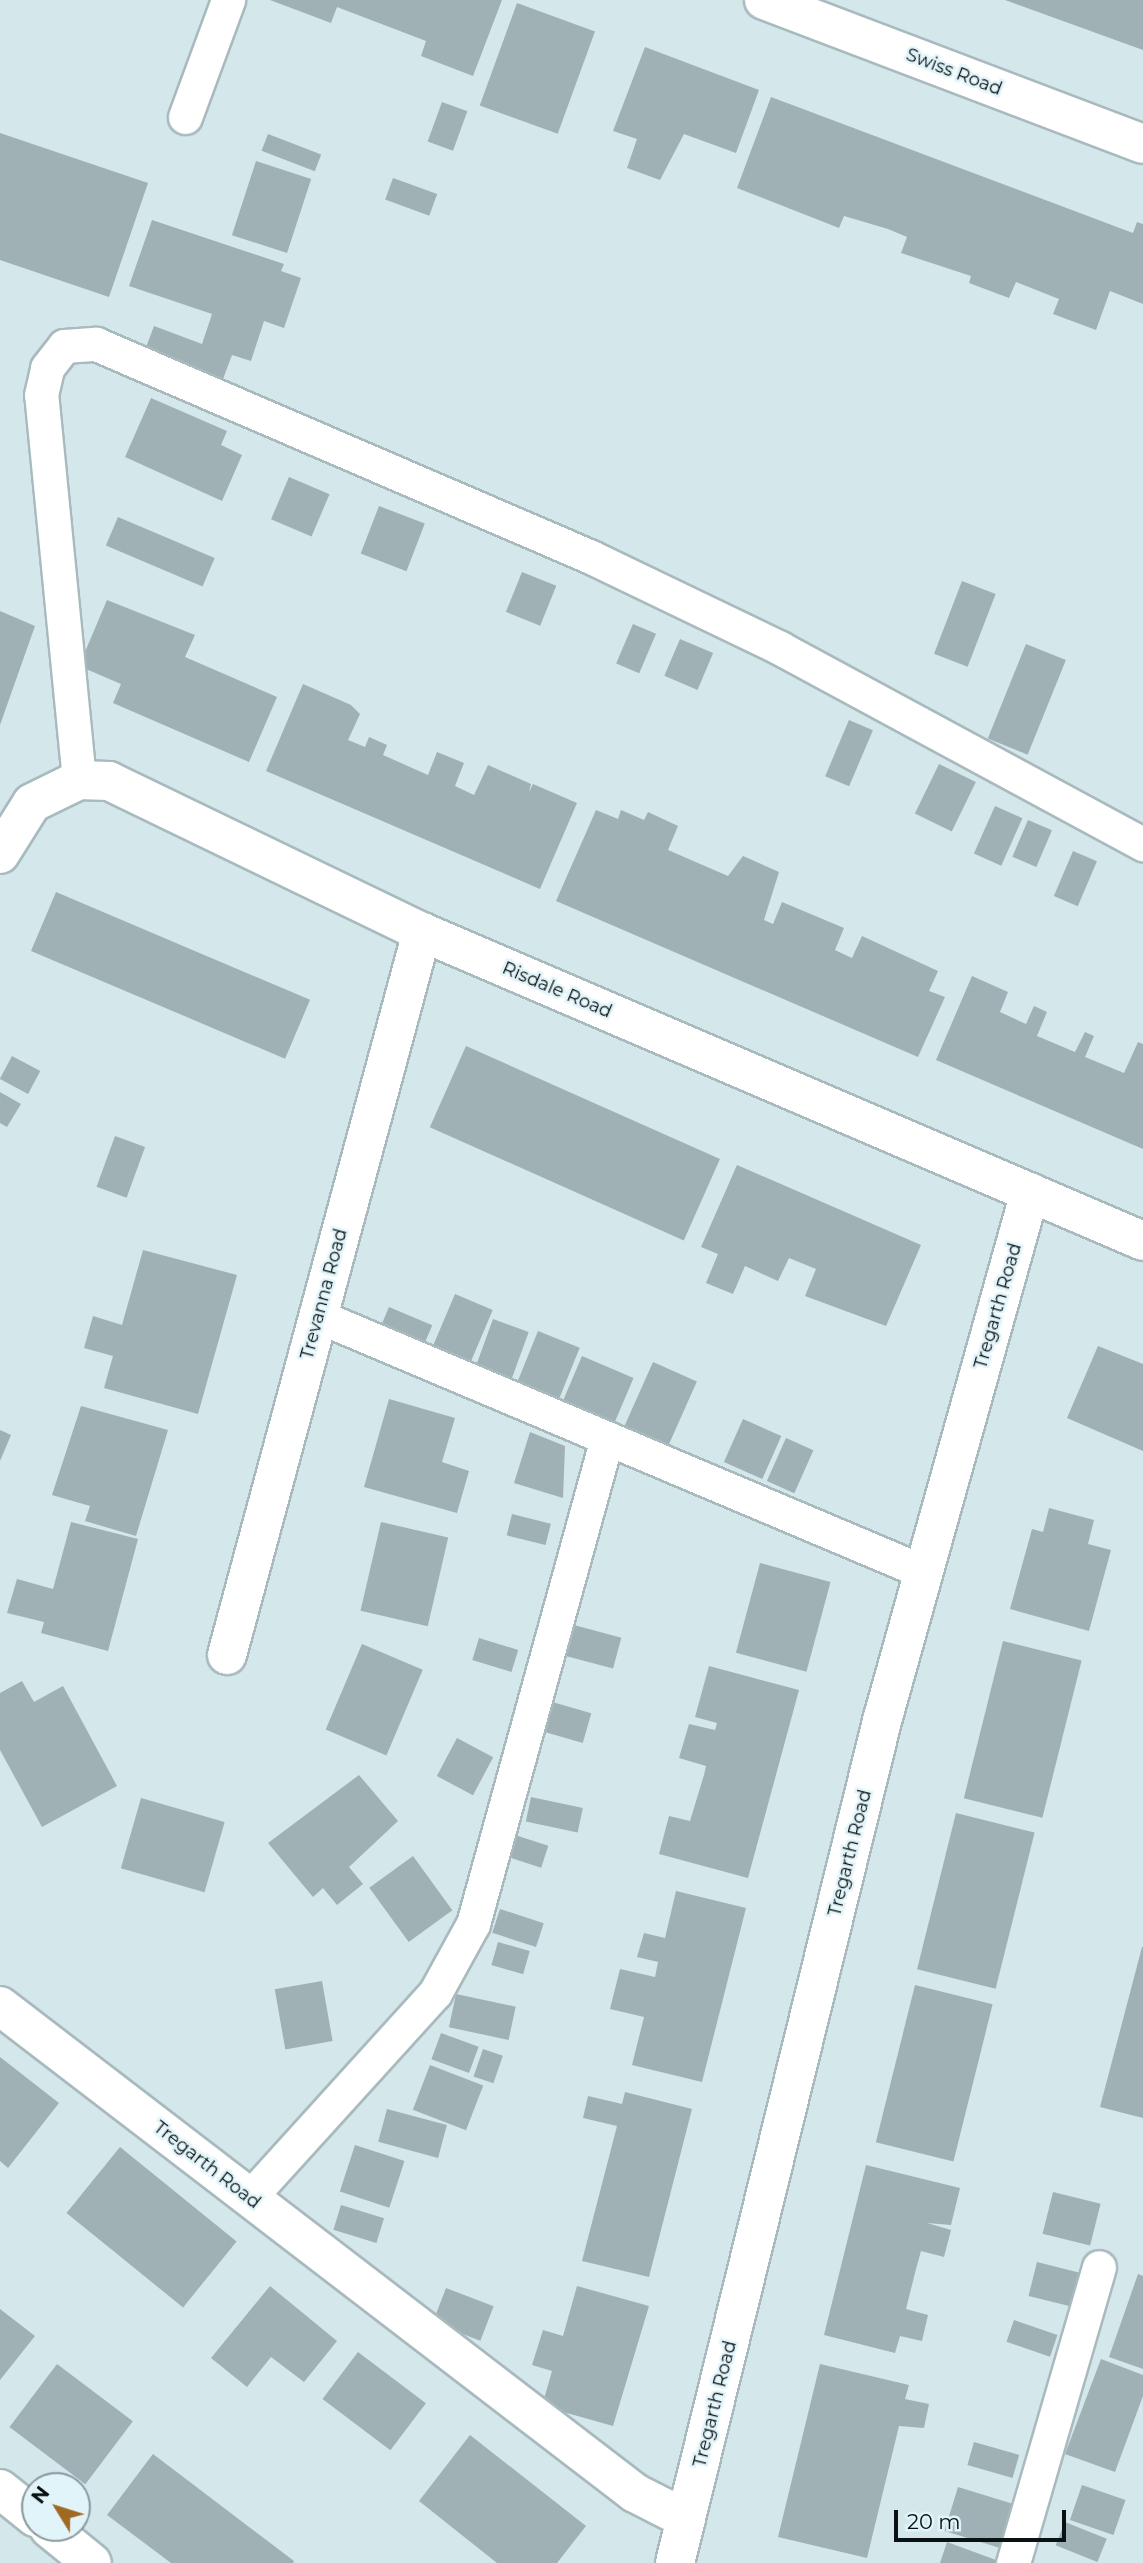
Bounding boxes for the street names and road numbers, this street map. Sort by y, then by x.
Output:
street label: Swiss Road [903,44,1005,100]
street label: Risdale Road [499,957,615,1023]
street label: Trevanna Road [296,1226,352,1362]
street label: Tregarth Road [970,1241,1026,1371]
street label: Tregarth Road [824,1787,876,1919]
street label: Tregarth Road [149,2117,265,2213]
street label: Tregarth Road [689,2338,741,2470]

